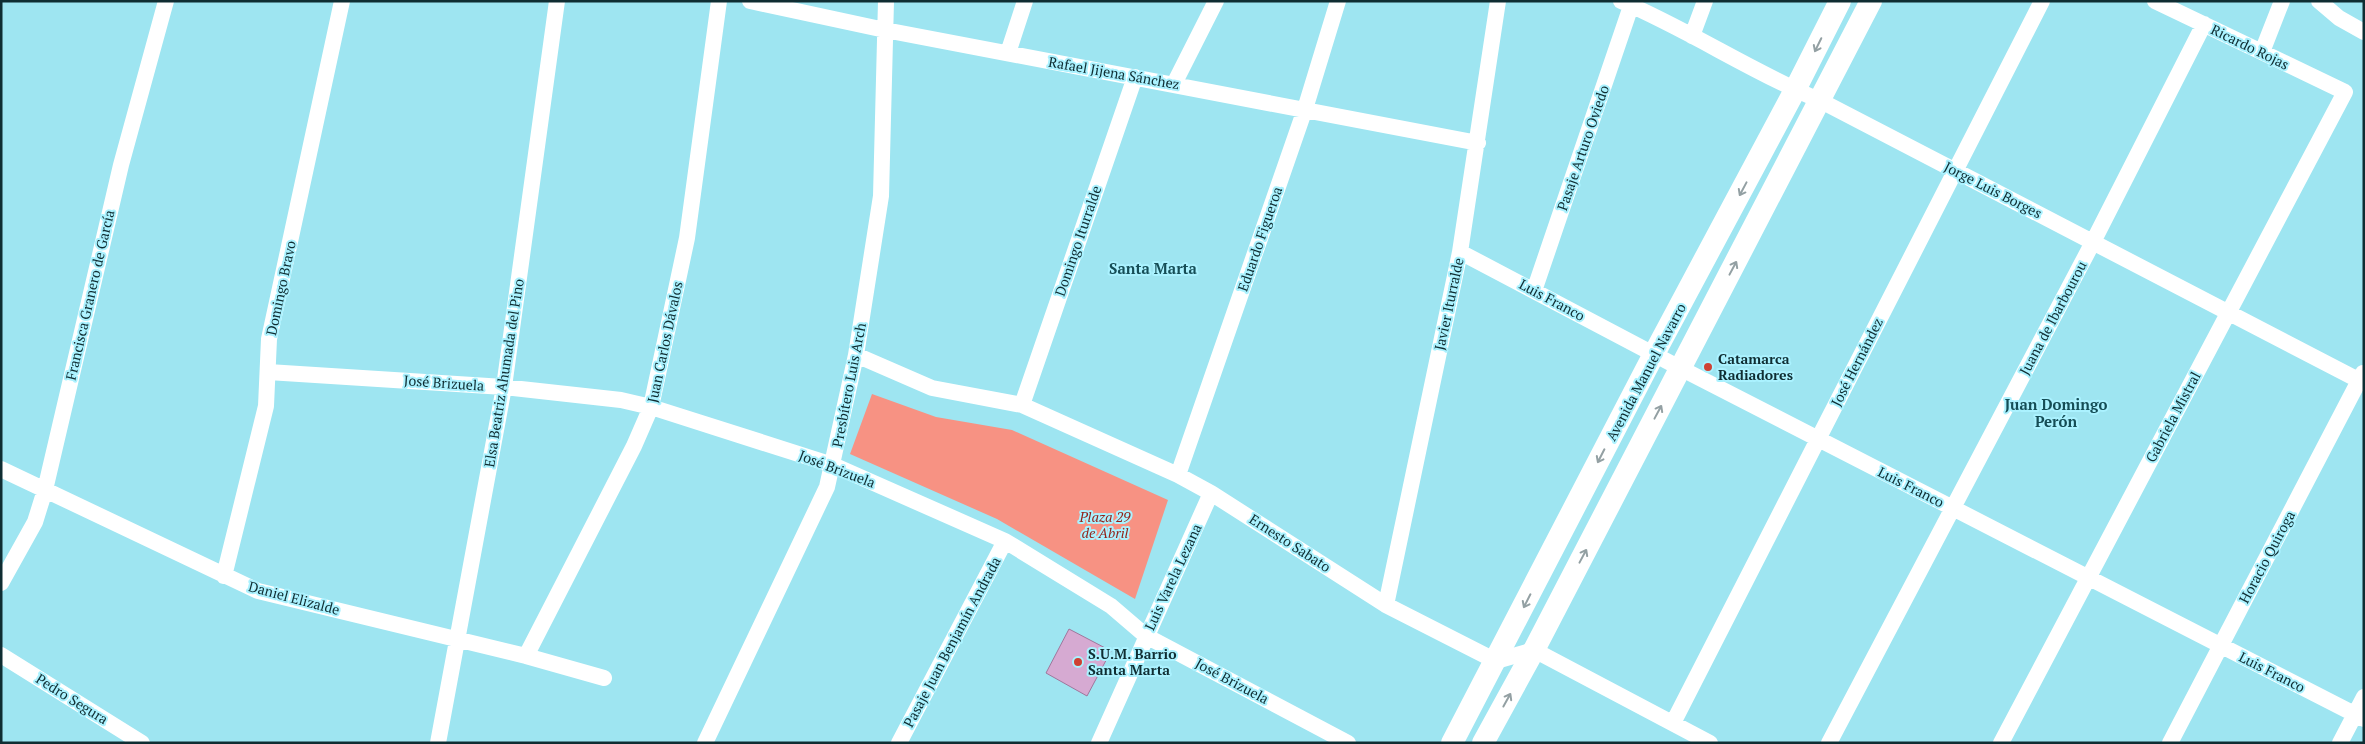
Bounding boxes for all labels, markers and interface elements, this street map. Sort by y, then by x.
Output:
street label: Ricardo Rojas [2208,19,2292,74]
one-way arrow [1813,37,1822,52]
street label: Rafael Jijena Sánchez [1047,52,1181,93]
street label: Pasaje Arturo Oviedo [1552,82,1613,213]
street label: Jorge Luis Borges [1941,157,2045,222]
one-way arrow [1738,181,1747,196]
street label: Domingo Iturralde [1050,183,1105,299]
street label: Eduardo Figueroa [1233,184,1286,294]
street label: Francisca Granero de García [61,208,118,382]
street label: Domingo Bravo [261,239,300,337]
street label: Javier Iturralde [1429,256,1468,352]
street label: Juana de Ibarbourou [2014,257,2091,378]
district label: Santa Marta [1109,258,1198,278]
one-way arrow [1729,261,1738,276]
street label: Luis Franco [1516,274,1589,325]
street label: Elsa Beatriz Ahumada del Pino [479,277,528,469]
street label: Juan Carlos Dávalos [642,279,687,404]
street label: Avenida Manuel Navarro [1601,299,1690,444]
street label: José Hernández [1826,314,1887,409]
street label: Presbítero Luis Arch [827,321,870,449]
place label: Catamarca Radiadores [1718,349,1793,384]
marker: Catamarca Radiadores [1702,361,1714,373]
street label: Gabriela Mistral [2141,368,2204,465]
street label: José Brizuela [403,370,485,395]
district label: Juan Domingo Perón [2005,394,2107,431]
one-way arrow [1654,405,1663,420]
street label: José Brizuela [796,445,878,492]
one-way arrow [1596,449,1606,464]
street label: Luis Franco [1875,462,1948,511]
park label: Plaza 29 de Abril [1078,507,1131,542]
street label: Horacio Quiroga [2234,507,2299,606]
street label: Ernesto Sabato [1246,509,1335,576]
street label: Luis Varela Lezana [1140,520,1206,633]
one-way arrow [1578,549,1588,564]
street label: Pasaje Juan Benjamín Andrada [898,553,1005,730]
street label: Daniel Elizalde [246,576,342,619]
one-way arrow [1522,593,1532,608]
place label: S.U.M. Barrio Santa Marta [1088,644,1176,679]
street label: Luis Franco [2236,647,2309,696]
street label: José Brizuela [1192,653,1272,708]
marker: S.U.M. Barrio Santa Marta [1072,656,1084,668]
street label: Pedro Segura [33,669,112,728]
one-way arrow [1502,693,1512,708]

